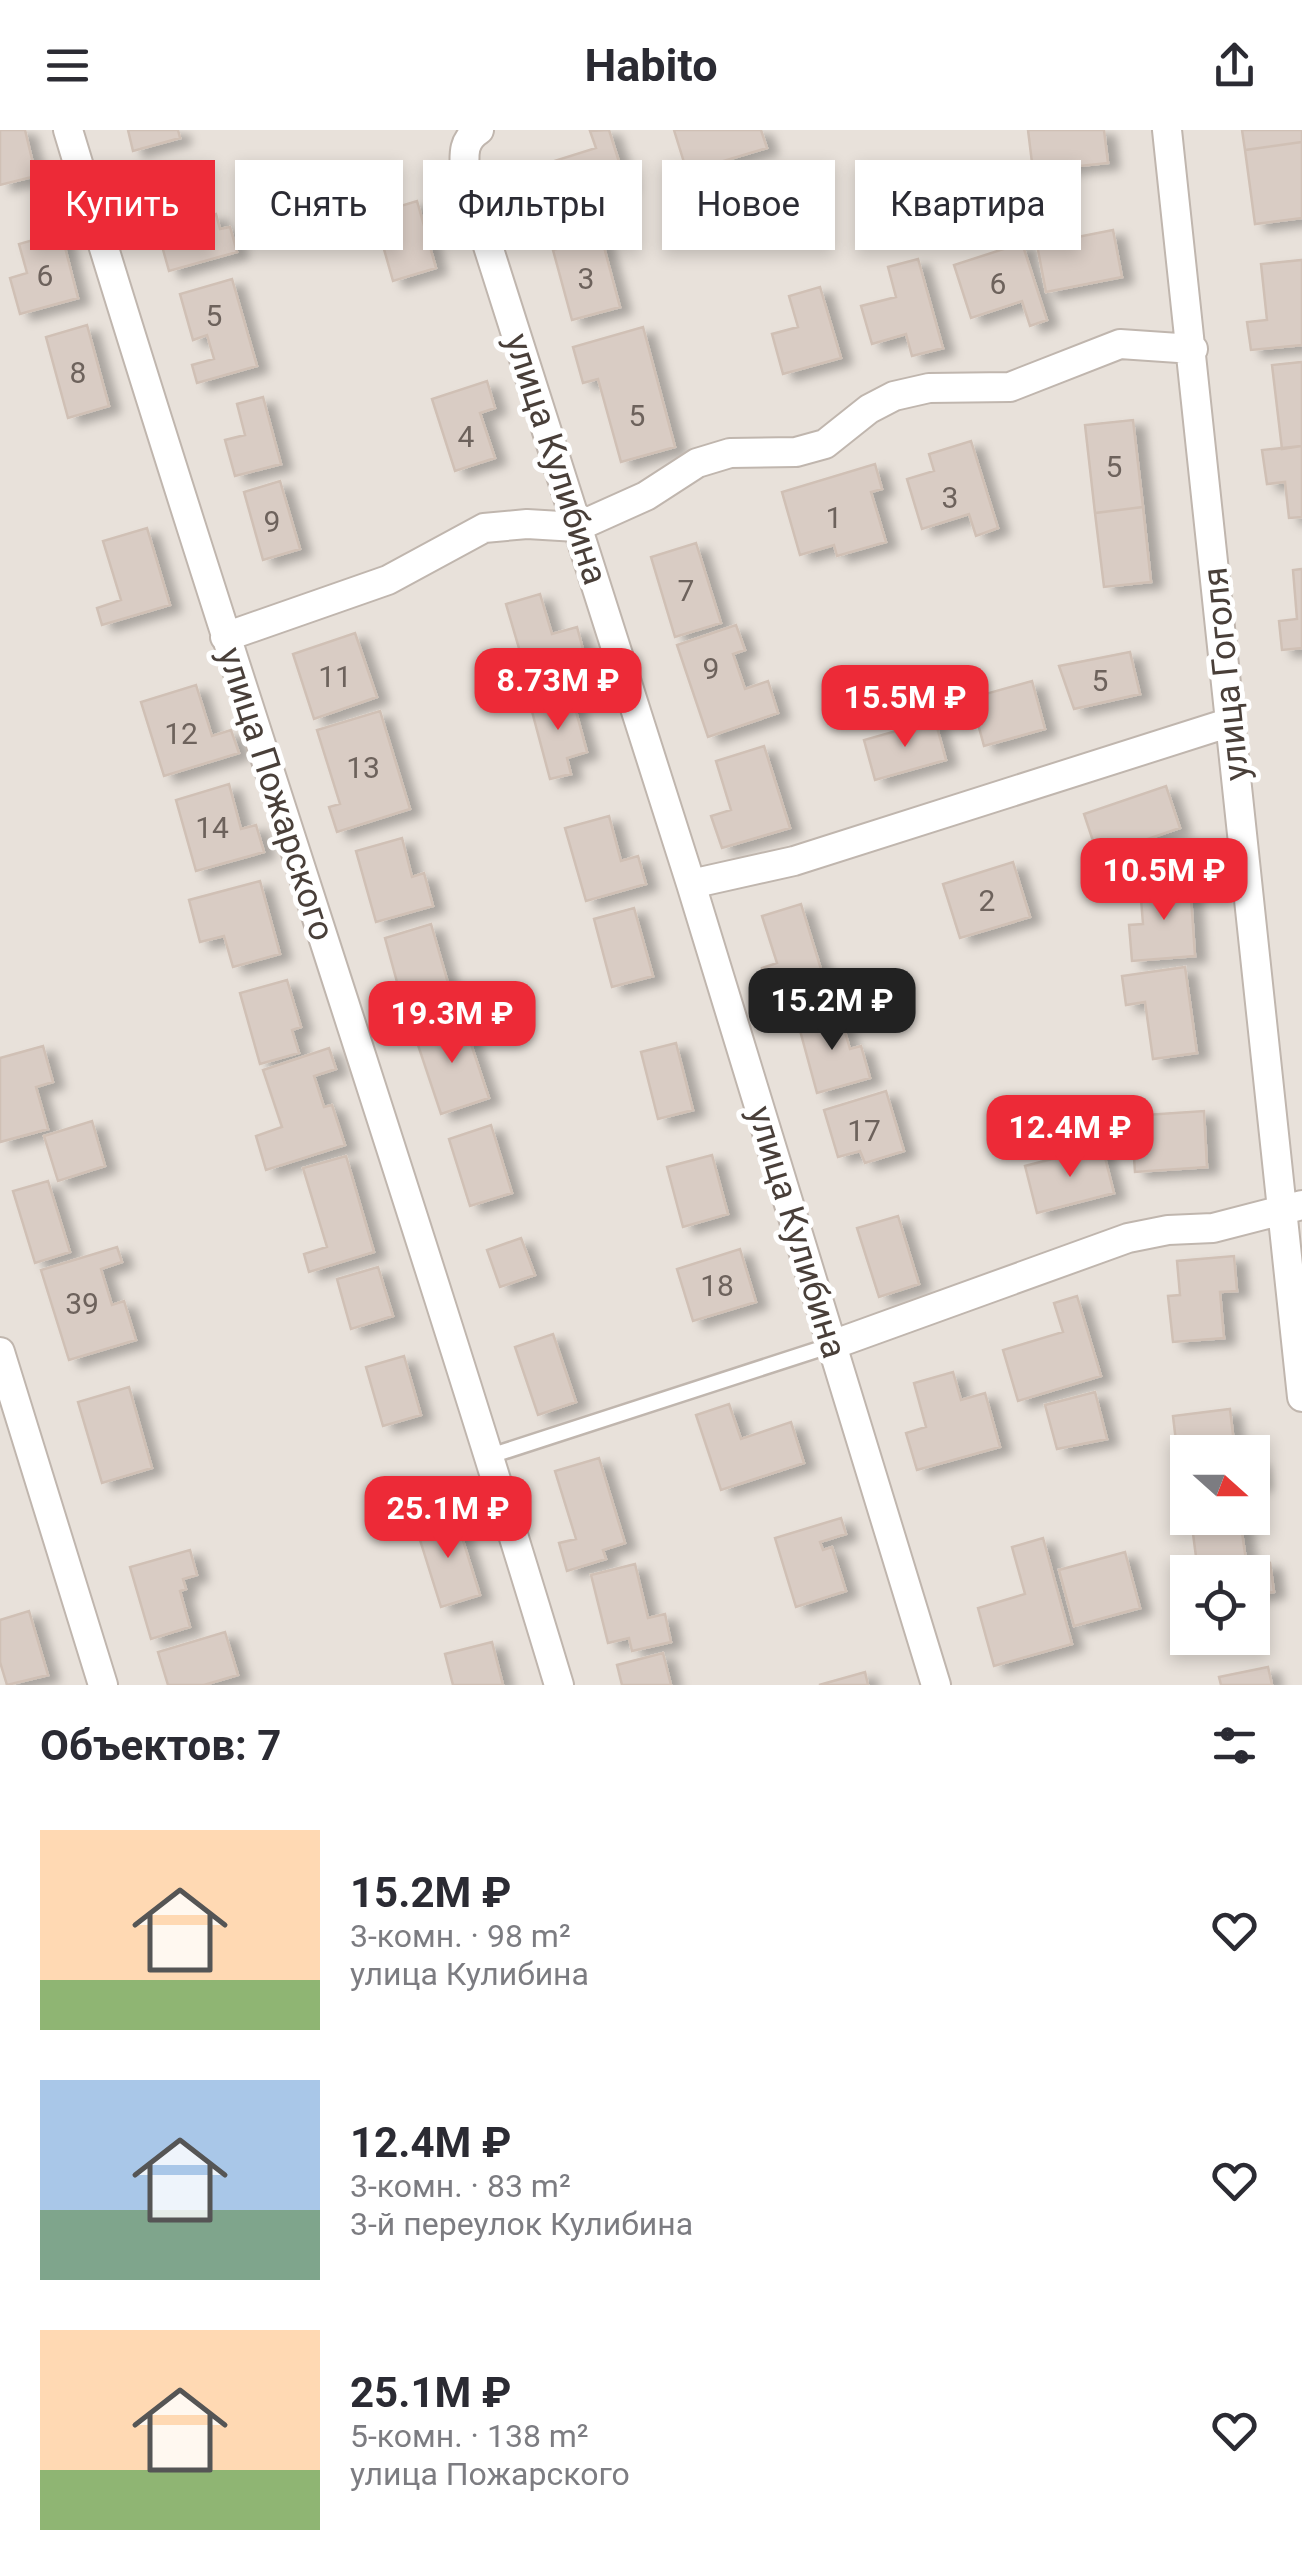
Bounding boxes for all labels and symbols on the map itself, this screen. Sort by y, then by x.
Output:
house number: 6 [37,258,53,293]
house number: 3 [578,261,594,296]
house number: 6 [990,266,1006,301]
house number: 5 [206,298,222,333]
street label: улица Кулибина [496,328,616,590]
house number: 8 [70,355,86,390]
house number: 5 [629,398,645,433]
house number: 4 [458,419,475,454]
house number: 5 [1106,449,1122,484]
house number: 3 [942,480,958,515]
house number: 1 [826,500,842,535]
house number: 9 [264,504,280,539]
street label: улица Гоголя [1194,565,1258,783]
house number: 7 [678,573,694,608]
street label: улица Пожарского [209,642,343,946]
pin: 8.73M ₽ [466,648,650,733]
house number: 9 [703,651,719,686]
house number: 11 [318,659,352,694]
house number: 5 [1092,663,1108,698]
pin: 15.5M ₽ [813,665,997,750]
house number: 12 [164,716,198,751]
house number: 13 [346,750,380,785]
house number: 14 [195,810,229,845]
pin: 10.5M ₽ [1072,838,1256,923]
house number: 2 [979,883,995,918]
pin: 15.2M ₽ [740,968,924,1053]
pin: 19.3M ₽ [360,981,544,1066]
pin: 12.4M ₽ [978,1095,1162,1180]
street label: улица Кулибина [739,1101,855,1363]
house number: 17 [847,1113,881,1148]
house number: 18 [700,1268,734,1303]
house number: 39 [65,1286,99,1321]
north arrow [1170,1435,1270,1535]
pin: 25.1M ₽ [356,1476,540,1561]

